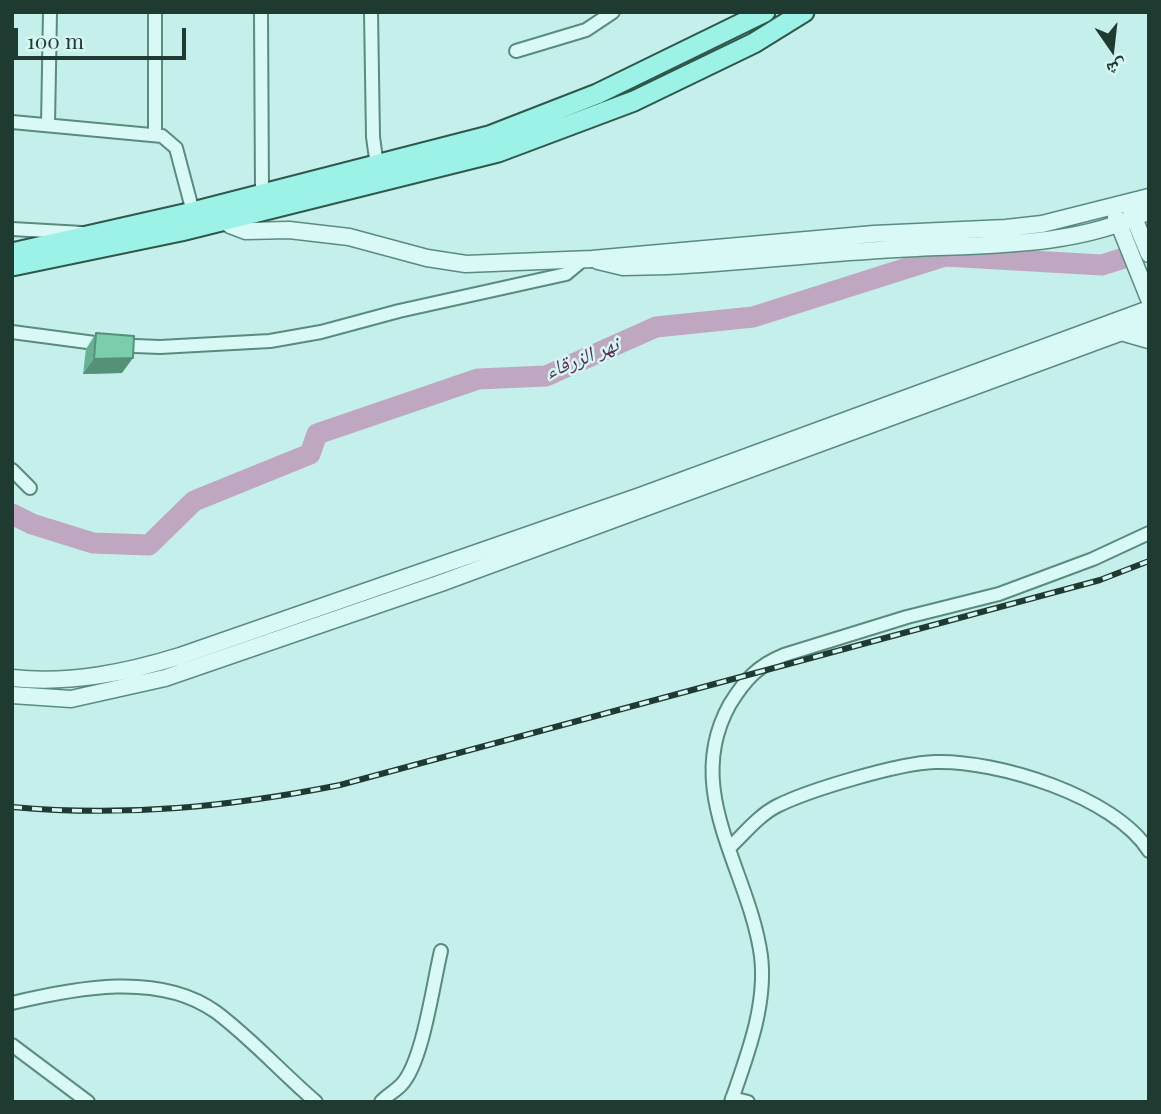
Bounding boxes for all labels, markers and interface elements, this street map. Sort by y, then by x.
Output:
scale bar [18,14,189,58]
north arrow [1077,14,1147,84]
text: 100 m [27,26,84,54]
text: ش [1104,54,1130,84]
water label: نهر الزرقاء [542,332,622,384]

